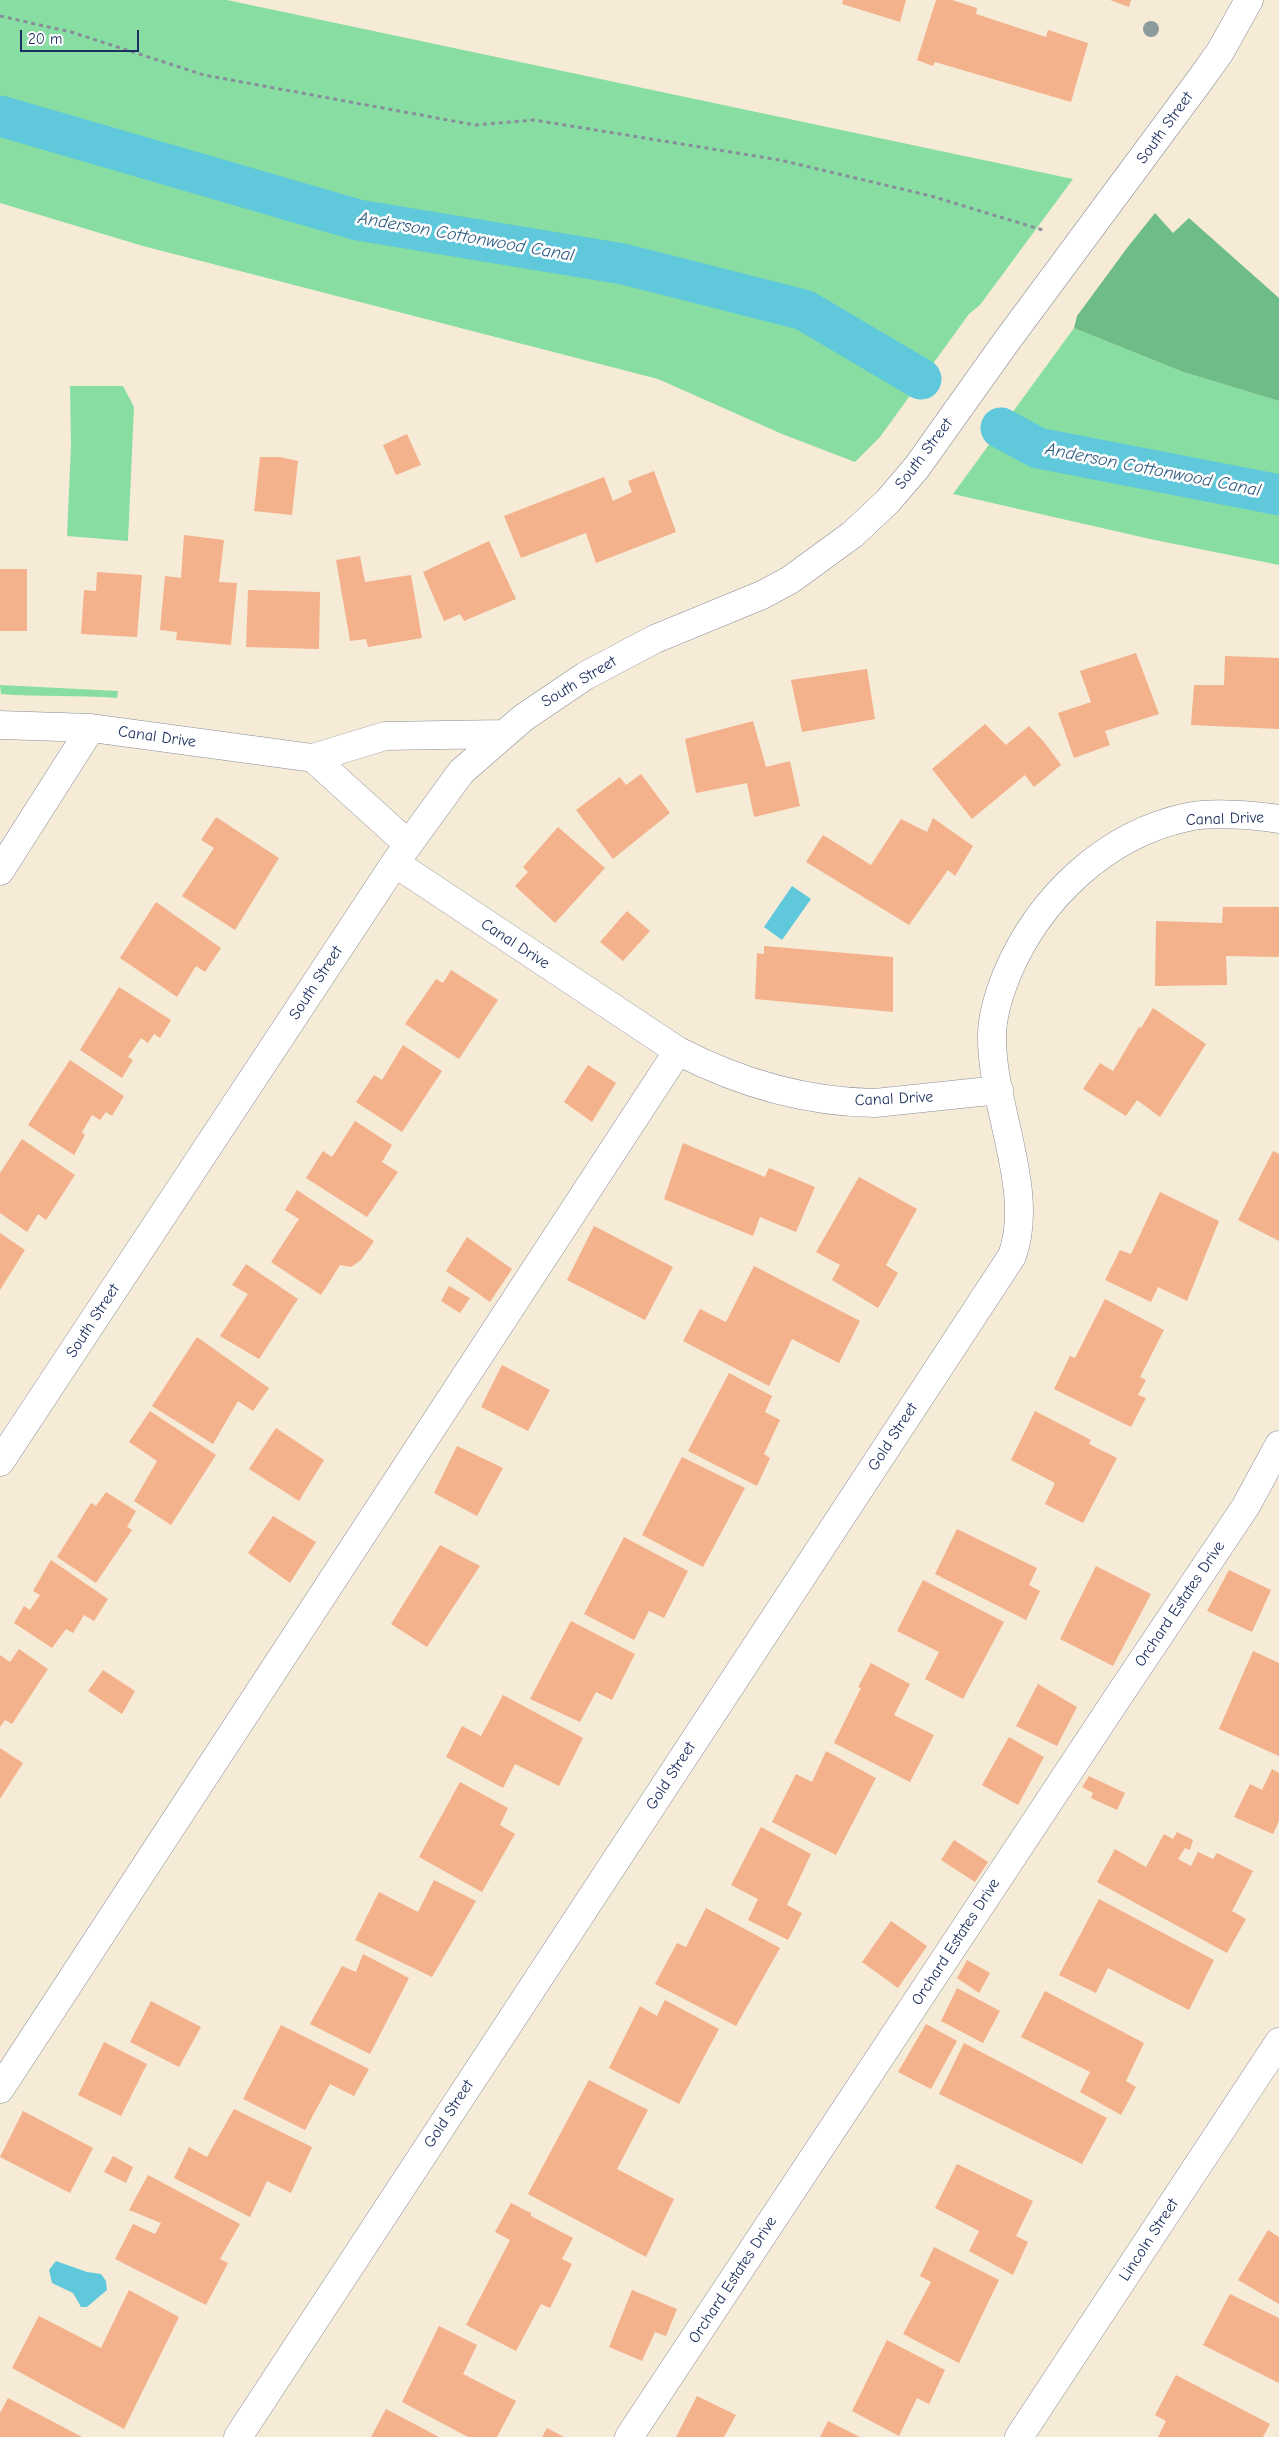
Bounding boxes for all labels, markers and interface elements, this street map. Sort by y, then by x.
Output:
scale bar [22,20,141,52]
text: 20 m [28,30,62,48]
street label: South Street [1133,88,1197,168]
water label: Anderson Cottonwood Canal [356,207,576,267]
street label: South Street [891,415,957,493]
water label: Anderson Cottonwood Canal [1043,439,1263,501]
street label: South Street [538,652,620,712]
street label: Canal Drive [117,722,197,752]
street label: Canal Drive [1185,808,1265,830]
street label: Canal Drive [477,915,553,973]
street label: South Street [285,943,347,1023]
street label: Canal Drive [854,1087,934,1111]
street label: South Street [62,1281,124,1361]
street label: Gold Street [864,1399,922,1475]
street label: Orchard Estates Drive [1131,1537,1229,1671]
street label: Gold Street [642,1738,700,1814]
street label: Orchard Estates Drive [908,1875,1004,2009]
street label: Gold Street [420,2076,478,2152]
street label: Lincoln Street [1115,2195,1183,2285]
street label: Orchard Estates Drive [685,2213,781,2347]

